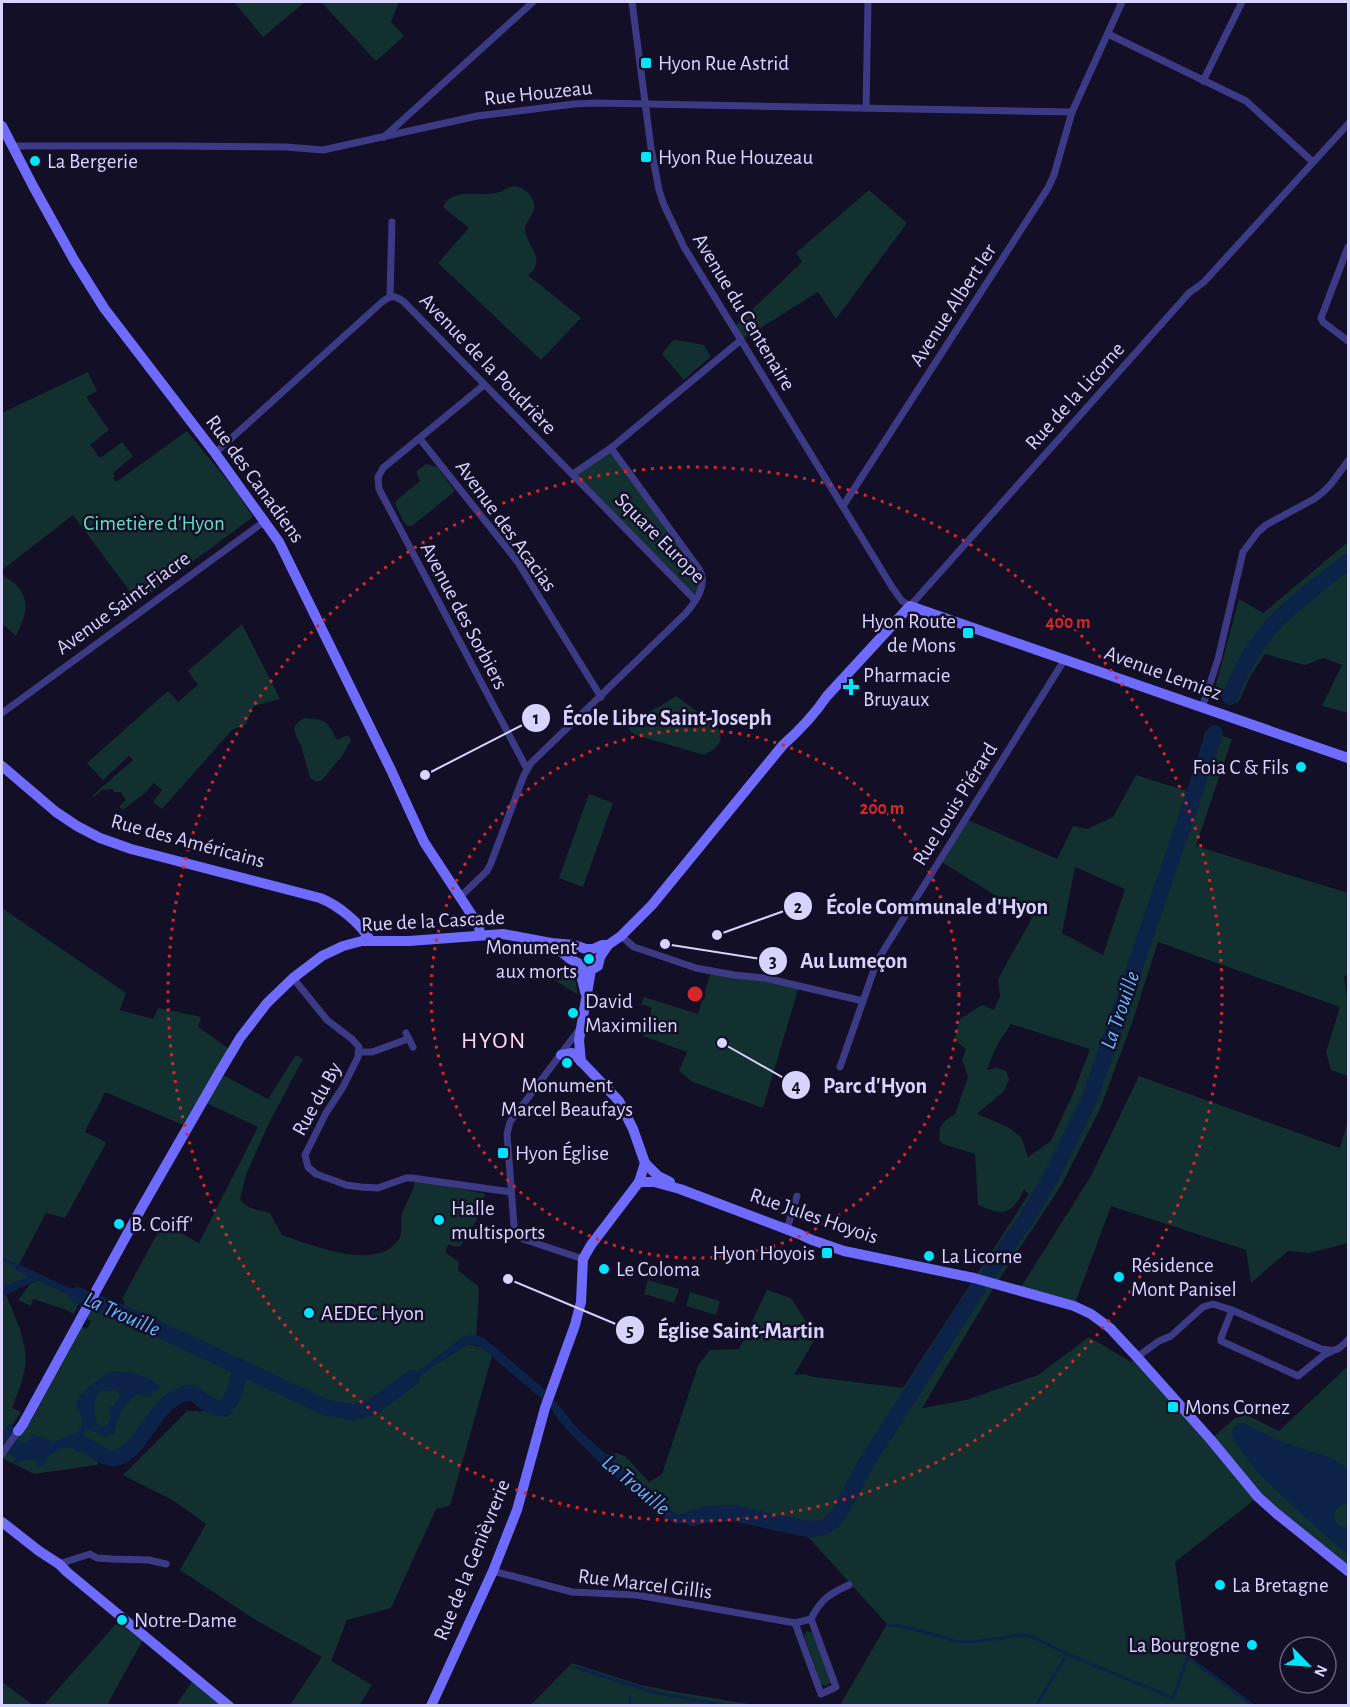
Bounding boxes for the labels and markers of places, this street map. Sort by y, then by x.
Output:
place label: Hyon Rue Astrid [658,53,789,74]
marker: Hyon Rue Astrid [639,56,653,70]
place label: Hyon Rue Houzeau [658,147,814,168]
marker: Hyon Rue Houzeau [639,150,653,164]
place label: La Bergerie [47,151,138,172]
marker: La Bergerie [28,154,42,168]
place label: Hyon Route de Mons [861,611,956,656]
marker: Hyon Route de Mons [961,626,975,640]
place label: Pharmacie Bruyaux [863,665,950,710]
marker: Pharmacie Bruyaux [844,680,858,694]
callout: École Libre Saint-Joseph [521,698,784,738]
place label: Foia C & Fils [1193,757,1289,778]
marker: Foia C & Fils [1294,760,1308,774]
callout: École Communale d'Hyon [783,886,1060,926]
place label: Monument aux morts [485,937,577,982]
callout: Au Lumeçon [758,941,919,981]
marker: Monument aux morts [582,952,596,966]
centre of rings [685,984,705,1004]
place label: David Maximilien [585,991,678,1036]
marker: David Maximilien [566,1006,580,1020]
marker: Monument Marcel Beaufays [560,1056,574,1070]
callout: Parc d'Hyon [781,1065,939,1105]
place label: Monument Marcel Beaufays [501,1075,633,1120]
place label: Hyon Église [515,1141,609,1164]
marker: Hyon Église [496,1146,510,1160]
place label: Halle multisports [451,1198,545,1243]
marker: Halle multisports [432,1213,446,1227]
place label: B. Coiff' [131,1214,193,1235]
marker: B. Coiff' [112,1217,126,1231]
place label: Hyon Hoyois [712,1243,815,1264]
marker: Hyon Hoyois [820,1246,834,1260]
place label: La Licorne [941,1246,1022,1267]
marker: La Licorne [922,1249,936,1263]
place label: Résidence Mont Panisel [1131,1255,1237,1300]
place label: Le Coloma [616,1259,700,1280]
marker: Le Coloma [597,1262,611,1276]
marker: Résidence Mont Panisel [1112,1270,1126,1284]
place label: AEDEC Hyon [321,1303,424,1324]
marker: AEDEC Hyon [302,1306,316,1320]
callout: Église Saint-Martin [615,1310,837,1350]
place label: Mons Cornez [1185,1397,1290,1418]
marker: Mons Cornez [1166,1400,1180,1414]
place label: La Bretagne [1232,1575,1329,1596]
marker: La Bretagne [1213,1578,1227,1592]
place label: Notre-Dame [134,1610,237,1631]
marker: Notre-Dame [115,1613,129,1627]
place label: La Bourgogne [1128,1635,1240,1656]
marker: La Bourgogne [1245,1638,1259,1652]

